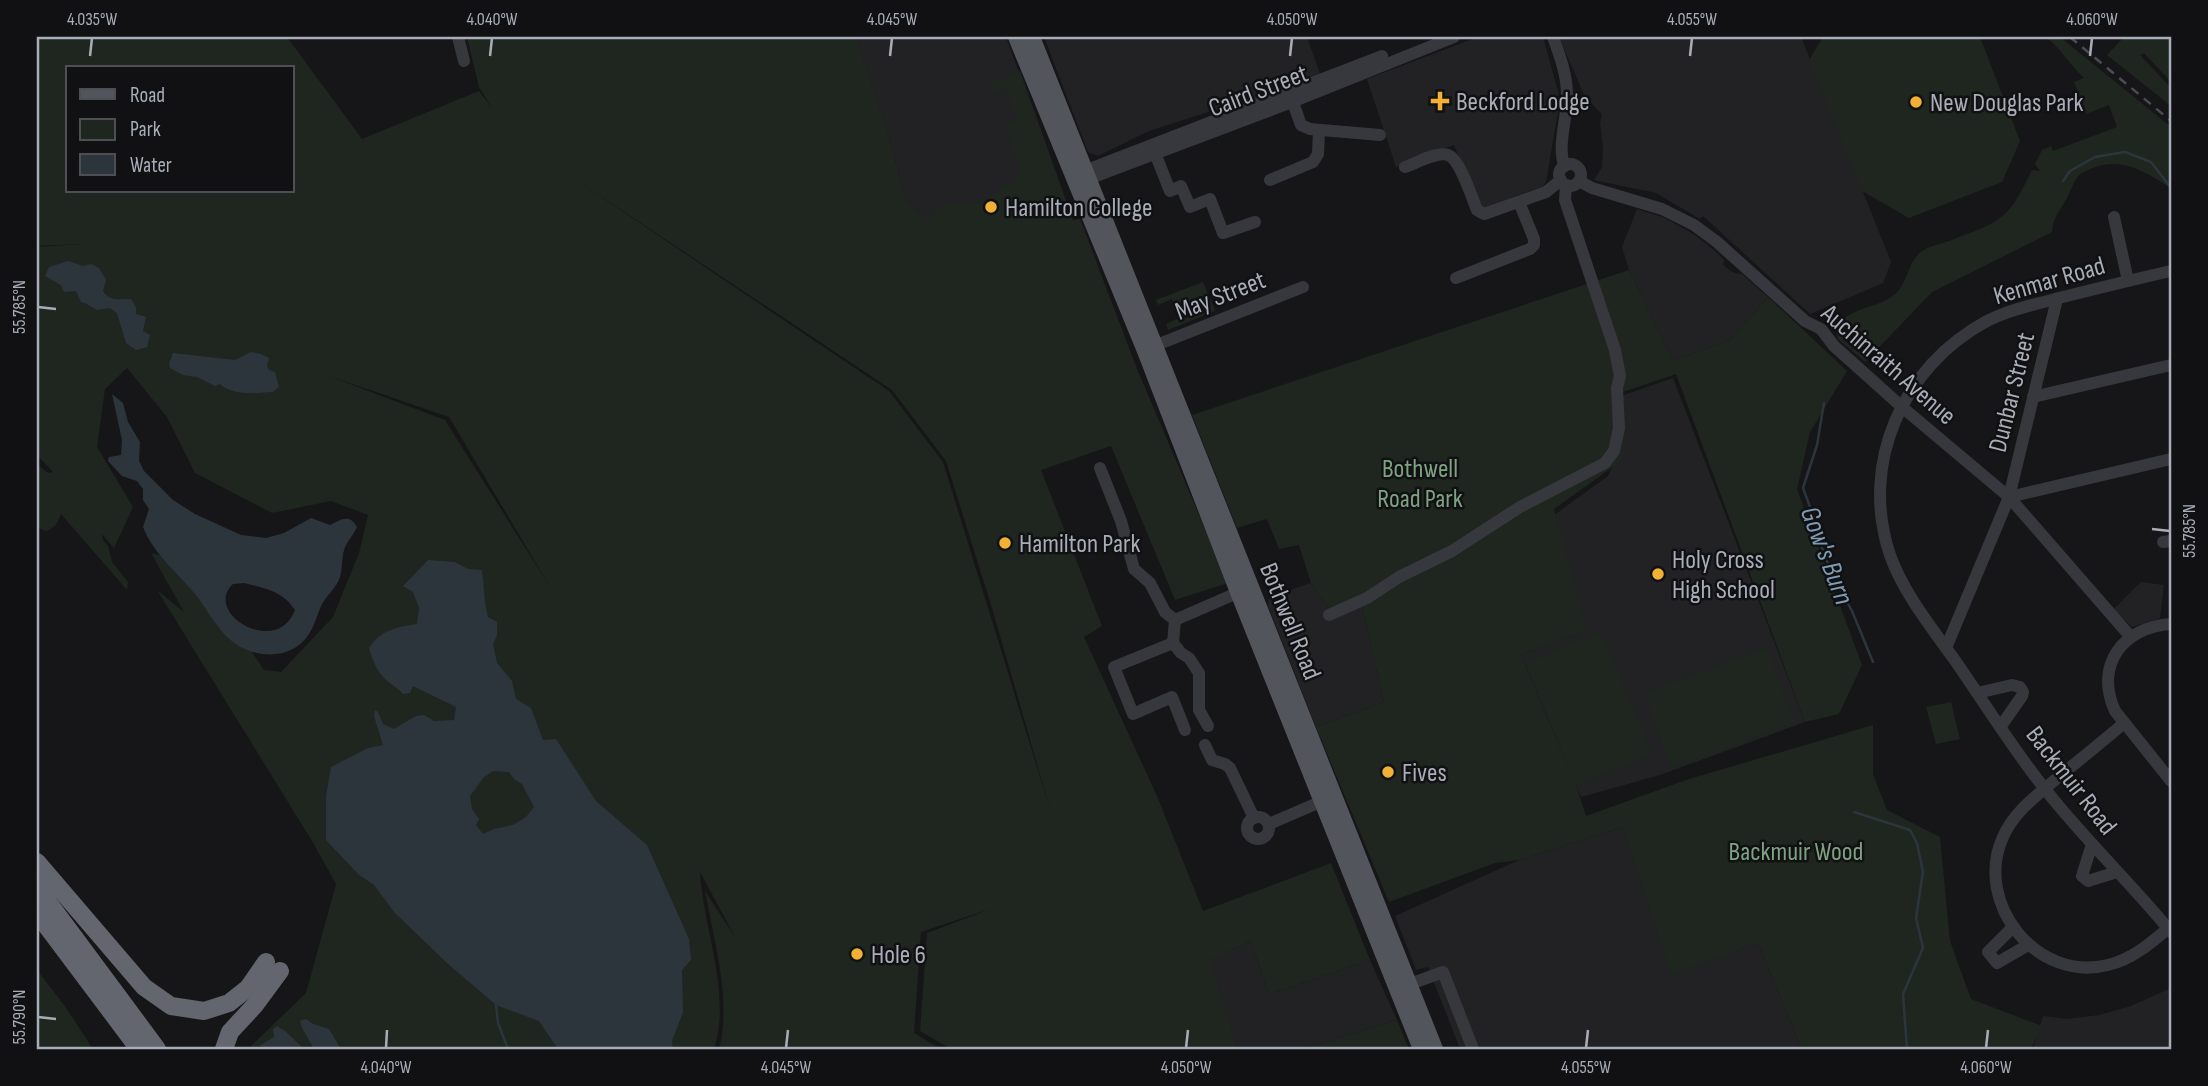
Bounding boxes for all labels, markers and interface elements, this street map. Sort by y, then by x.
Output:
text: 4.035°W [67,9,117,30]
text: 4.040°W [466,9,518,30]
text: 4.045°W [867,9,917,30]
text: 4.050°W [1267,9,1318,30]
text: 4.055°W [1667,9,1717,30]
text: 4.060°W [2066,9,2118,30]
street label: Caird Street [1204,58,1313,124]
legend [66,66,294,192]
text: Road [130,83,165,108]
place label: Beckford Lodge [1456,87,1590,118]
place label: New Douglas Park [1930,88,2084,119]
marker: Beckford Lodge [1430,91,1450,111]
marker: New Douglas Park [1908,94,1924,110]
text: Park [130,117,161,142]
text: Water [130,153,172,178]
place label: Hamilton College [1005,193,1152,224]
marker: Hamilton College [983,199,999,215]
street label: Kenmar Road [1990,251,2109,312]
street label: May Street [1171,265,1270,328]
text: 55.785°N [9,280,30,334]
street label: Auchinraith Avenue [1814,298,1962,432]
street label: Dunbar Street [1983,329,2042,455]
park label: Bothwell Road Park [1377,454,1463,515]
water label: Gow's Burn [1793,502,1860,609]
text: 55.785°N [2179,504,2200,558]
place label: Hamilton Park [1019,529,1140,560]
marker: Hamilton Park [997,535,1013,551]
place label: Holy Cross High School [1672,545,1775,606]
street label: Bothwell Road [1252,559,1327,685]
marker: Holy Cross High School [1650,566,1666,582]
street label: Backmuir Road [2019,720,2123,841]
place label: Fives [1402,758,1447,789]
marker: Fives [1380,764,1396,780]
park label: Backmuir Wood [1729,837,1863,868]
place label: Hole 6 [871,940,926,971]
marker: Hole 6 [849,946,865,962]
text: 55.790°N [9,990,30,1045]
text: 4.040°W [360,1057,412,1078]
text: 4.045°W [761,1057,811,1078]
text: 4.050°W [1161,1057,1212,1078]
text: 4.055°W [1561,1057,1611,1078]
text: 4.060°W [1960,1057,2012,1078]

